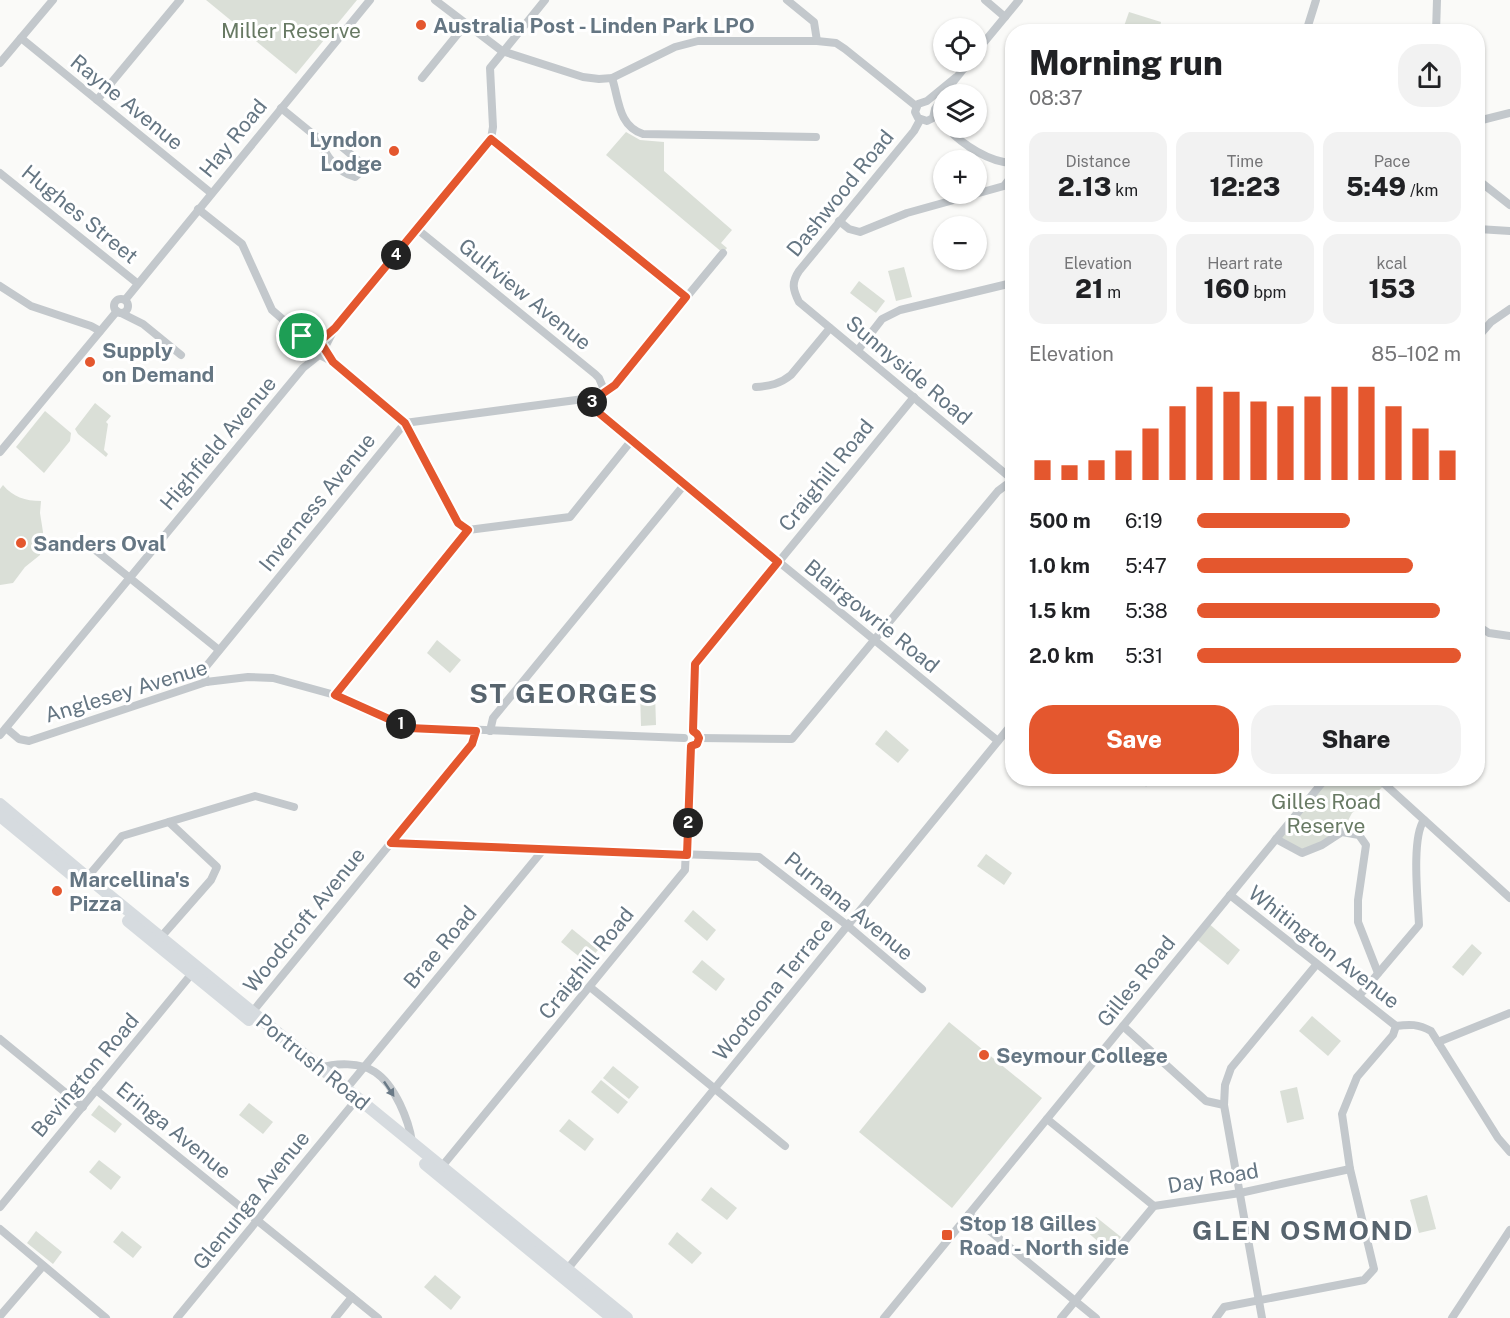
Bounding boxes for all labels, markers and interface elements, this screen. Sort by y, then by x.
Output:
place label: Australia Post - Linden Park LPO [433,13,755,38]
park label: Miller Reserve [221,18,361,43]
marker: Australia Post - Linden Park LPO [414,18,428,32]
map controls [933,18,987,270]
button: locate [933,18,987,72]
text: Morning run [1029,44,1223,82]
button: share [1398,44,1461,107]
street label: Rayne Avenue [66,49,188,155]
button: layers [933,84,987,138]
text: 08:37 [1029,86,1083,110]
street label: Hay Road [194,94,272,182]
street label: Dashwood Road [781,125,899,261]
place label: Lyndon Lodge [309,127,382,176]
marker: Lyndon Lodge [387,144,401,158]
button: + [933,150,987,204]
text: Distance [1066,152,1130,171]
text: Time [1227,152,1263,171]
text: Pace [1374,152,1410,171]
street label: Hughes Street [17,160,143,268]
text: 2.13 [1058,171,1111,202]
text: 12:23 [1209,171,1281,202]
text: 5:49 [1346,171,1406,202]
text: km [1111,181,1138,200]
text: /km [1406,181,1438,200]
button: − [933,216,987,270]
street label: Gulfview Avenue [454,233,596,355]
pin: 4 [381,240,411,270]
text: 4 [391,245,401,264]
text: Elevation [1064,254,1132,273]
text: Heart rate [1207,254,1283,273]
text: kcal [1377,254,1407,273]
text: 21 [1075,273,1103,304]
text: 160 [1204,273,1250,304]
text: 153 [1368,273,1416,304]
text: m [1103,283,1121,302]
text: bpm [1250,283,1286,302]
pin [276,310,327,361]
street label: Sunnyside Road [841,310,977,430]
icon: arrive [285,319,318,352]
place label: Supply on Demand [102,338,214,387]
text: Elevation [1029,342,1114,366]
text: 85–102 m [1371,342,1461,366]
marker: Supply on Demand [83,355,97,369]
street label: Highfield Avenue [155,371,281,515]
pin: 3 [577,387,607,417]
text: 3 [587,392,597,411]
street label: Craighill Road [773,414,879,536]
street label: Inverness Avenue [254,428,380,576]
text: 500 m [1029,509,1091,533]
text: 6:19 [1125,509,1163,533]
place label: Sanders Oval [33,531,166,556]
marker: Sanders Oval [14,536,28,550]
street label: Blairgowrie Road [800,554,944,678]
text: 1.0 km [1029,554,1090,578]
text: 5:47 [1125,554,1167,578]
text: 1.5 km [1029,599,1090,623]
text: 5:38 [1125,599,1168,623]
text: 2.0 km [1029,644,1094,668]
text: 5:31 [1125,644,1163,668]
street label: Anglesey Avenue [42,654,210,728]
district label: ST GEORGES [469,677,659,709]
button: Save [1029,705,1239,774]
button: Share [1251,705,1461,774]
pin: 1 [386,709,416,739]
text: 1 [398,714,404,733]
park label: Gilles Road Reserve [1271,789,1381,838]
pin: 2 [673,808,703,838]
text: 2 [683,813,693,832]
street label: Woodcroft Avenue [238,843,370,997]
street label: Purnana Avenue [780,846,918,966]
place label: Marcellina's Pizza [69,867,190,916]
street label: Whitington Avenue [1243,880,1405,1014]
marker: Marcellina's Pizza [50,884,64,898]
street label: Brae Road [398,901,482,993]
street label: Craighill Road [533,902,639,1024]
street label: Wootoona Terrace [708,913,838,1065]
street label: Gilles Road [1092,930,1180,1032]
street label: Bevington Road [26,1008,144,1142]
street label: Portrush Road [251,1009,375,1115]
place label: Seymour College [996,1043,1168,1068]
marker: Seymour College [977,1048,991,1062]
street label: Eringa Avenue [112,1076,236,1184]
one-way arrow [384,1081,395,1097]
street label: Glenunga Avenue [187,1126,315,1274]
street label: Day Road [1166,1158,1260,1198]
place label: Stop 18 Gilles Road - North side [959,1211,1129,1260]
district label: GLEN OSMOND [1192,1214,1414,1246]
marker: Stop 18 Gilles Road - North side [940,1228,954,1242]

